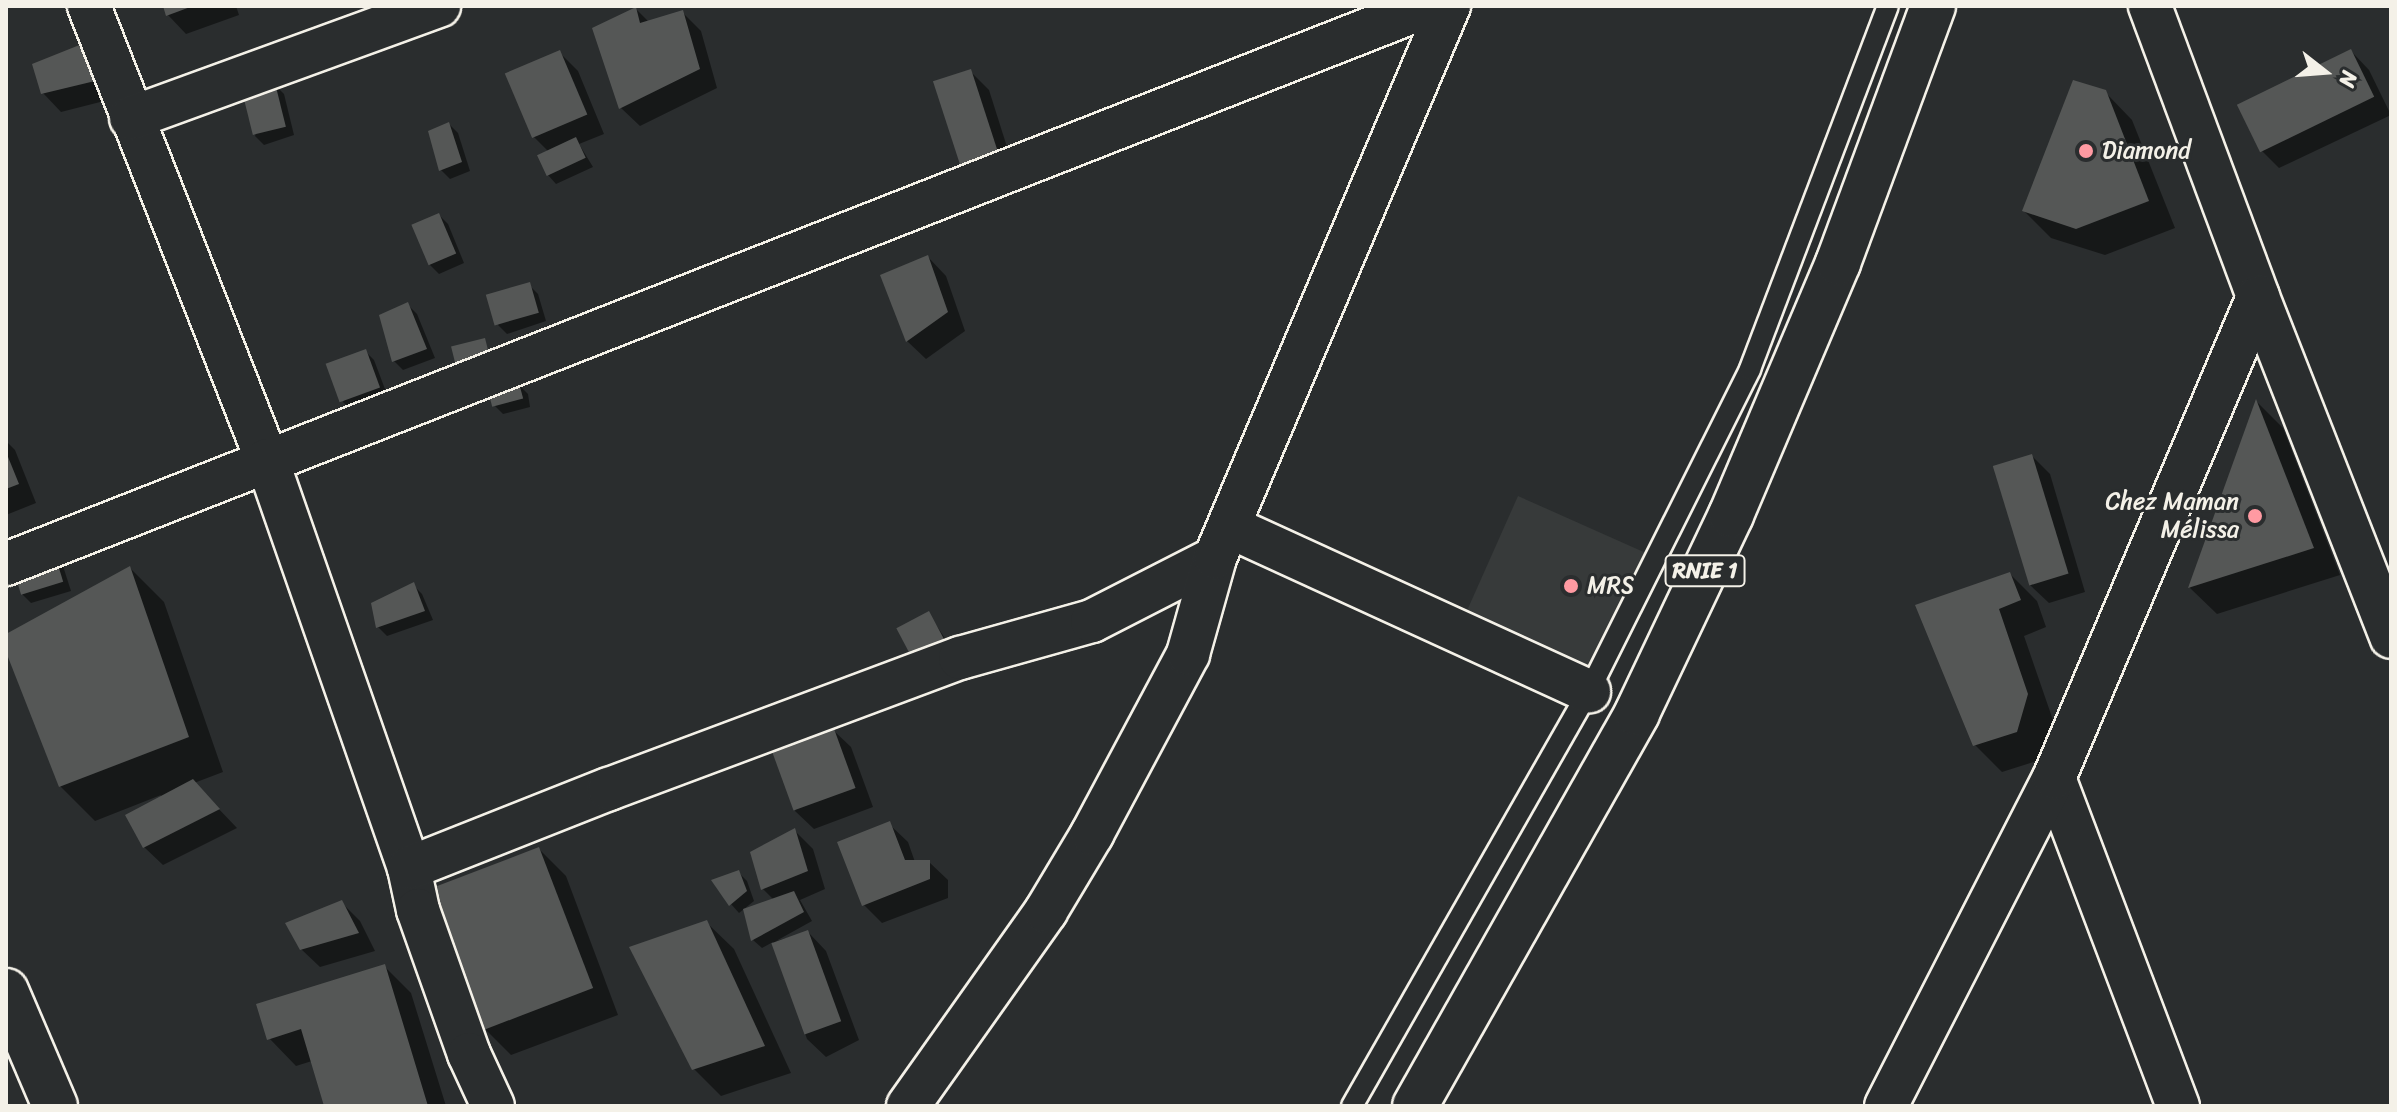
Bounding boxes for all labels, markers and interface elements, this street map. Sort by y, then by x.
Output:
north arrow [2285,32,2365,112]
text: N [2328,66,2369,92]
place label: Diamond [2102,137,2191,165]
marker: Diamond [2077,142,2095,160]
place label: Chez Maman Mélissa [2106,488,2239,544]
marker: Chez Maman Mélissa [2246,507,2264,525]
road number: RNIE 1 [1663,553,1747,589]
place label: MRS [1587,572,1634,600]
marker: MRS [1562,577,1580,595]

